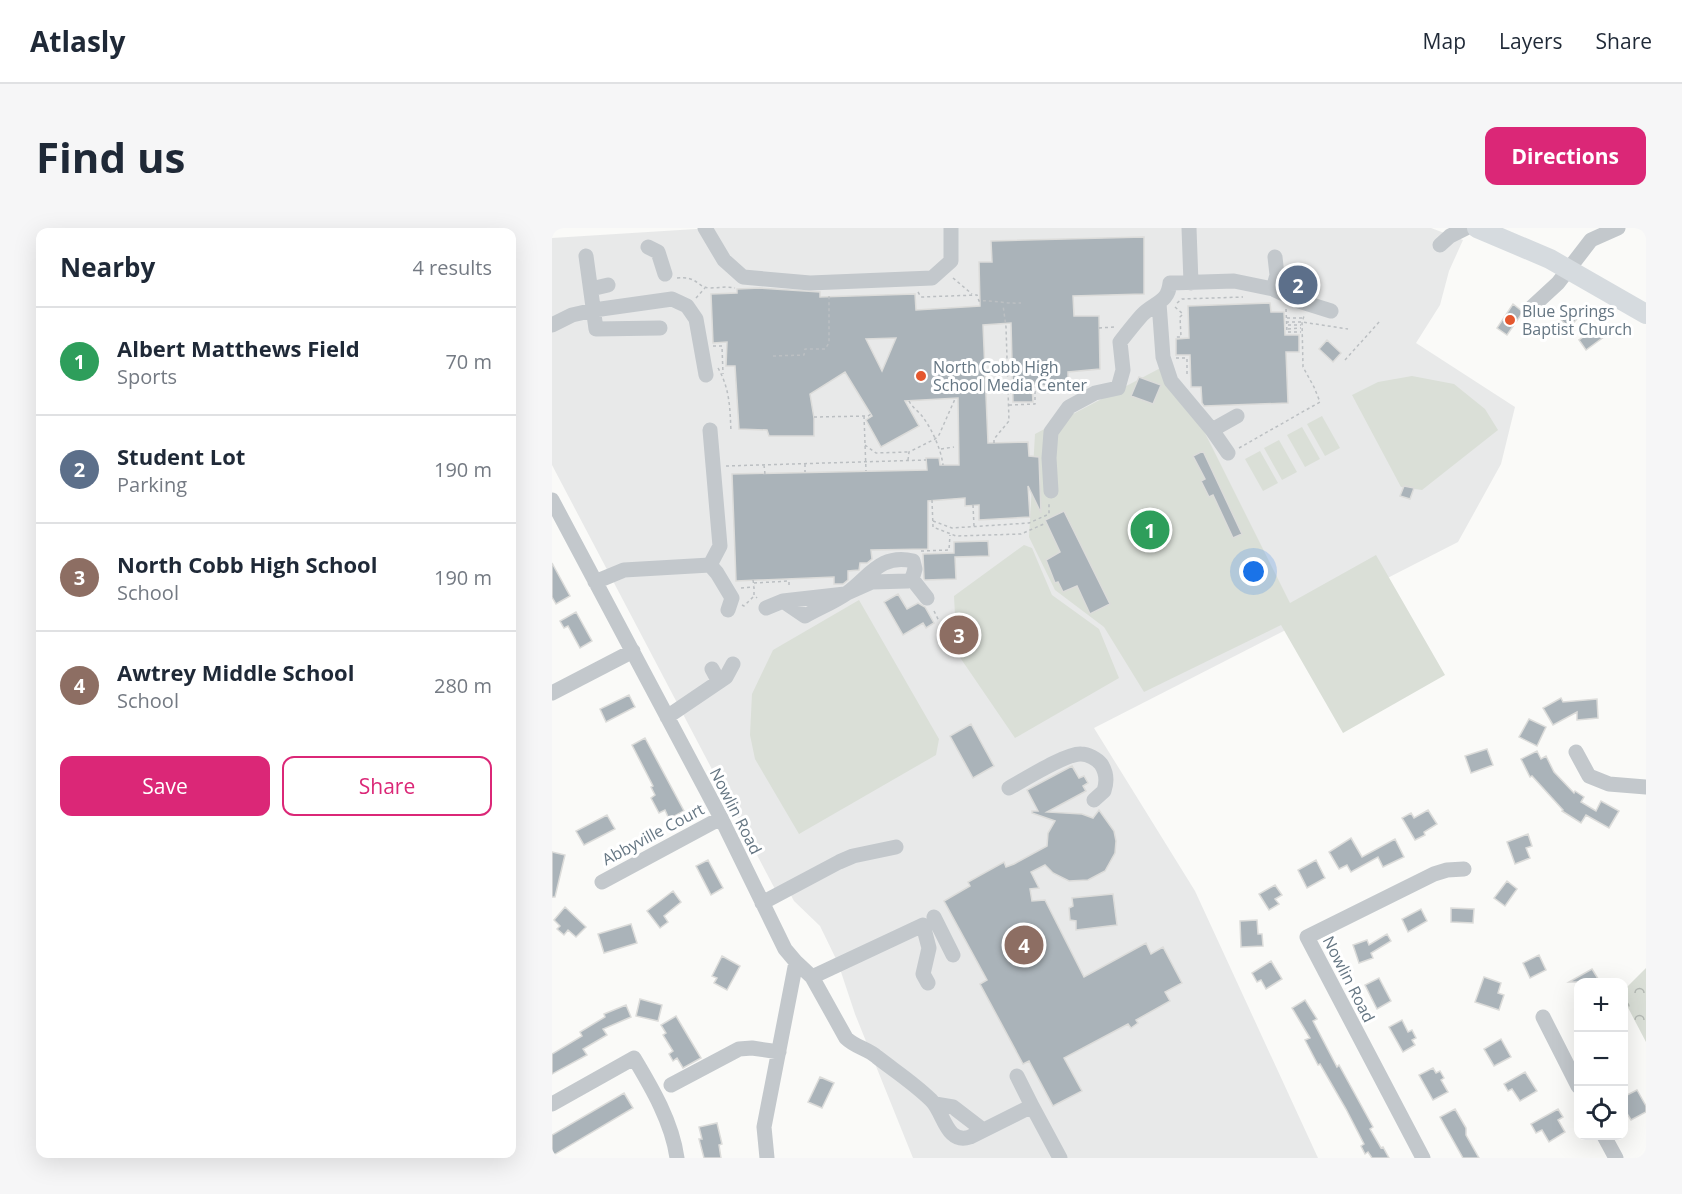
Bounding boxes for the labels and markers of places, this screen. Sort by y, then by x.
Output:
pin: 2 [1278,262,1318,308]
place label: Blue Springs Baptist Church [1522,300,1632,340]
marker: Blue Springs Baptist Church [1503,313,1517,327]
place label: North Cobb High School Media Center [933,356,1088,396]
marker: North Cobb High School Media Center [914,369,928,383]
pin: 1 [1130,508,1170,552]
pin: 3 [940,612,978,658]
pin: 4 [1004,922,1044,968]

